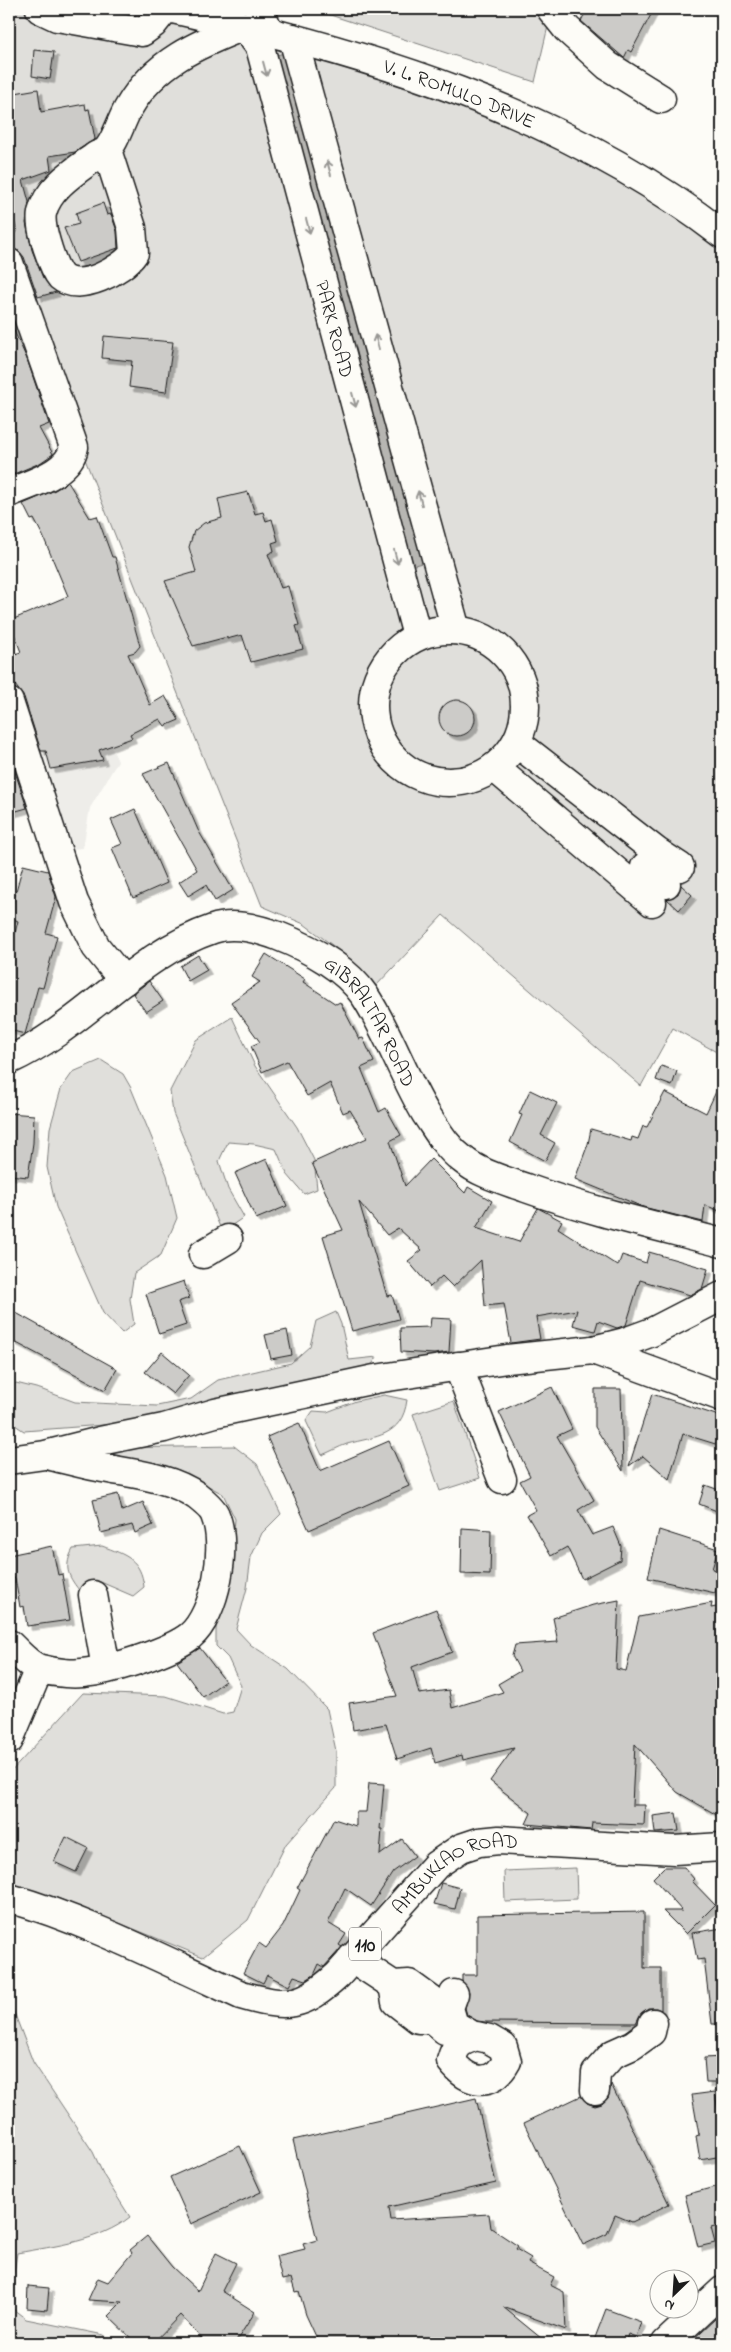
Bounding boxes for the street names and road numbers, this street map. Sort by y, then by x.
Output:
street label: V. L. ROMULO DRIVE [378,53,539,138]
street label: PARK ROAD [306,277,360,381]
street label: GIBRALTAR ROAD [317,951,421,1093]
street label: AMBUKLAO ROAD [386,1828,519,1922]
road number: 110 [349,1928,381,1960]

